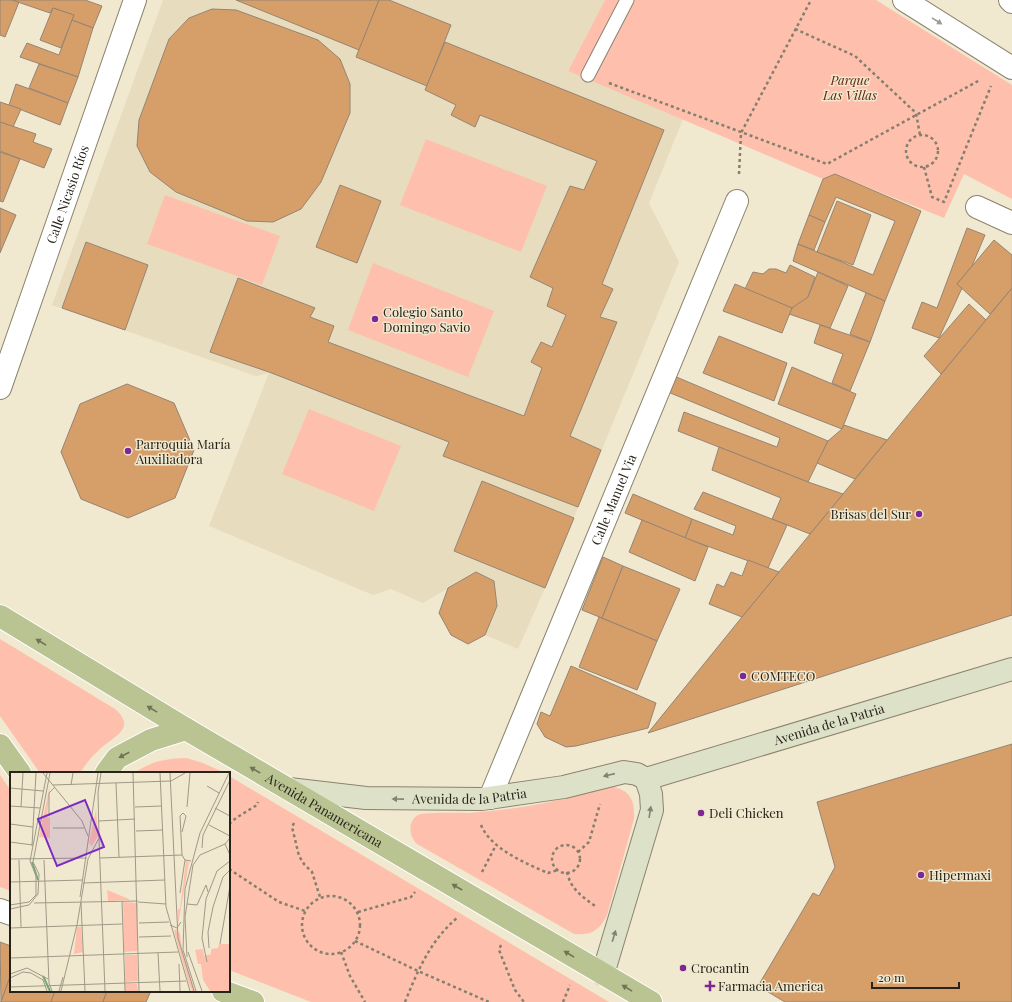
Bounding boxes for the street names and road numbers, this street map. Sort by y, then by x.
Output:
street label: Calle Nicasio Ríos [42,142,92,246]
street label: Calle Manuel Via [587,451,640,547]
street label: Avenida de la Patria [770,699,887,748]
street label: Avenida Panamericana [262,768,387,851]
street label: Avenida de la Patria [411,784,528,807]

